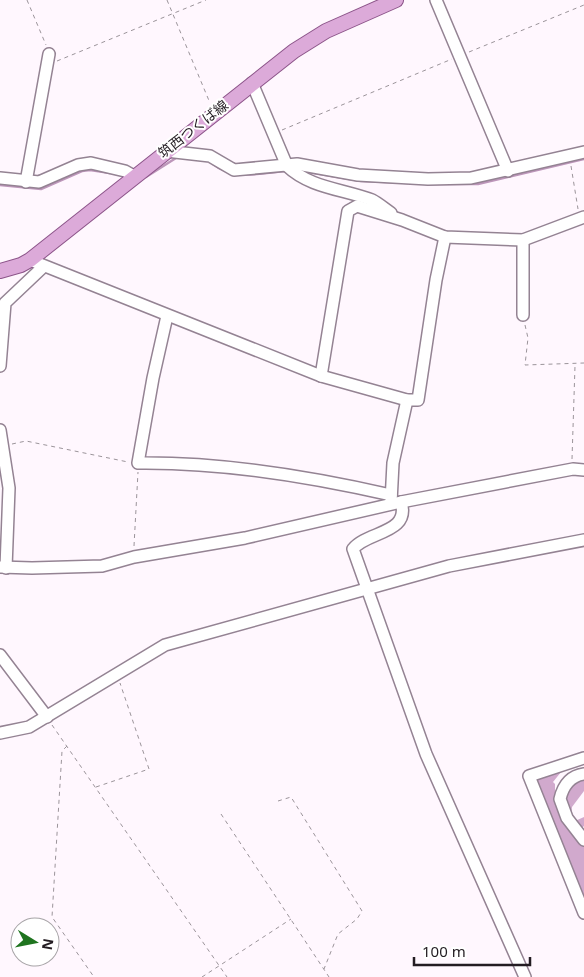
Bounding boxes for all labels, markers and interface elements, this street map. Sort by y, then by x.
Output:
street label: 筑西つくば線 [154,95,232,162]
north arrow [10,917,60,967]
scale bar [414,934,530,966]
text: N [38,937,59,952]
text: 100 m [422,941,466,961]

